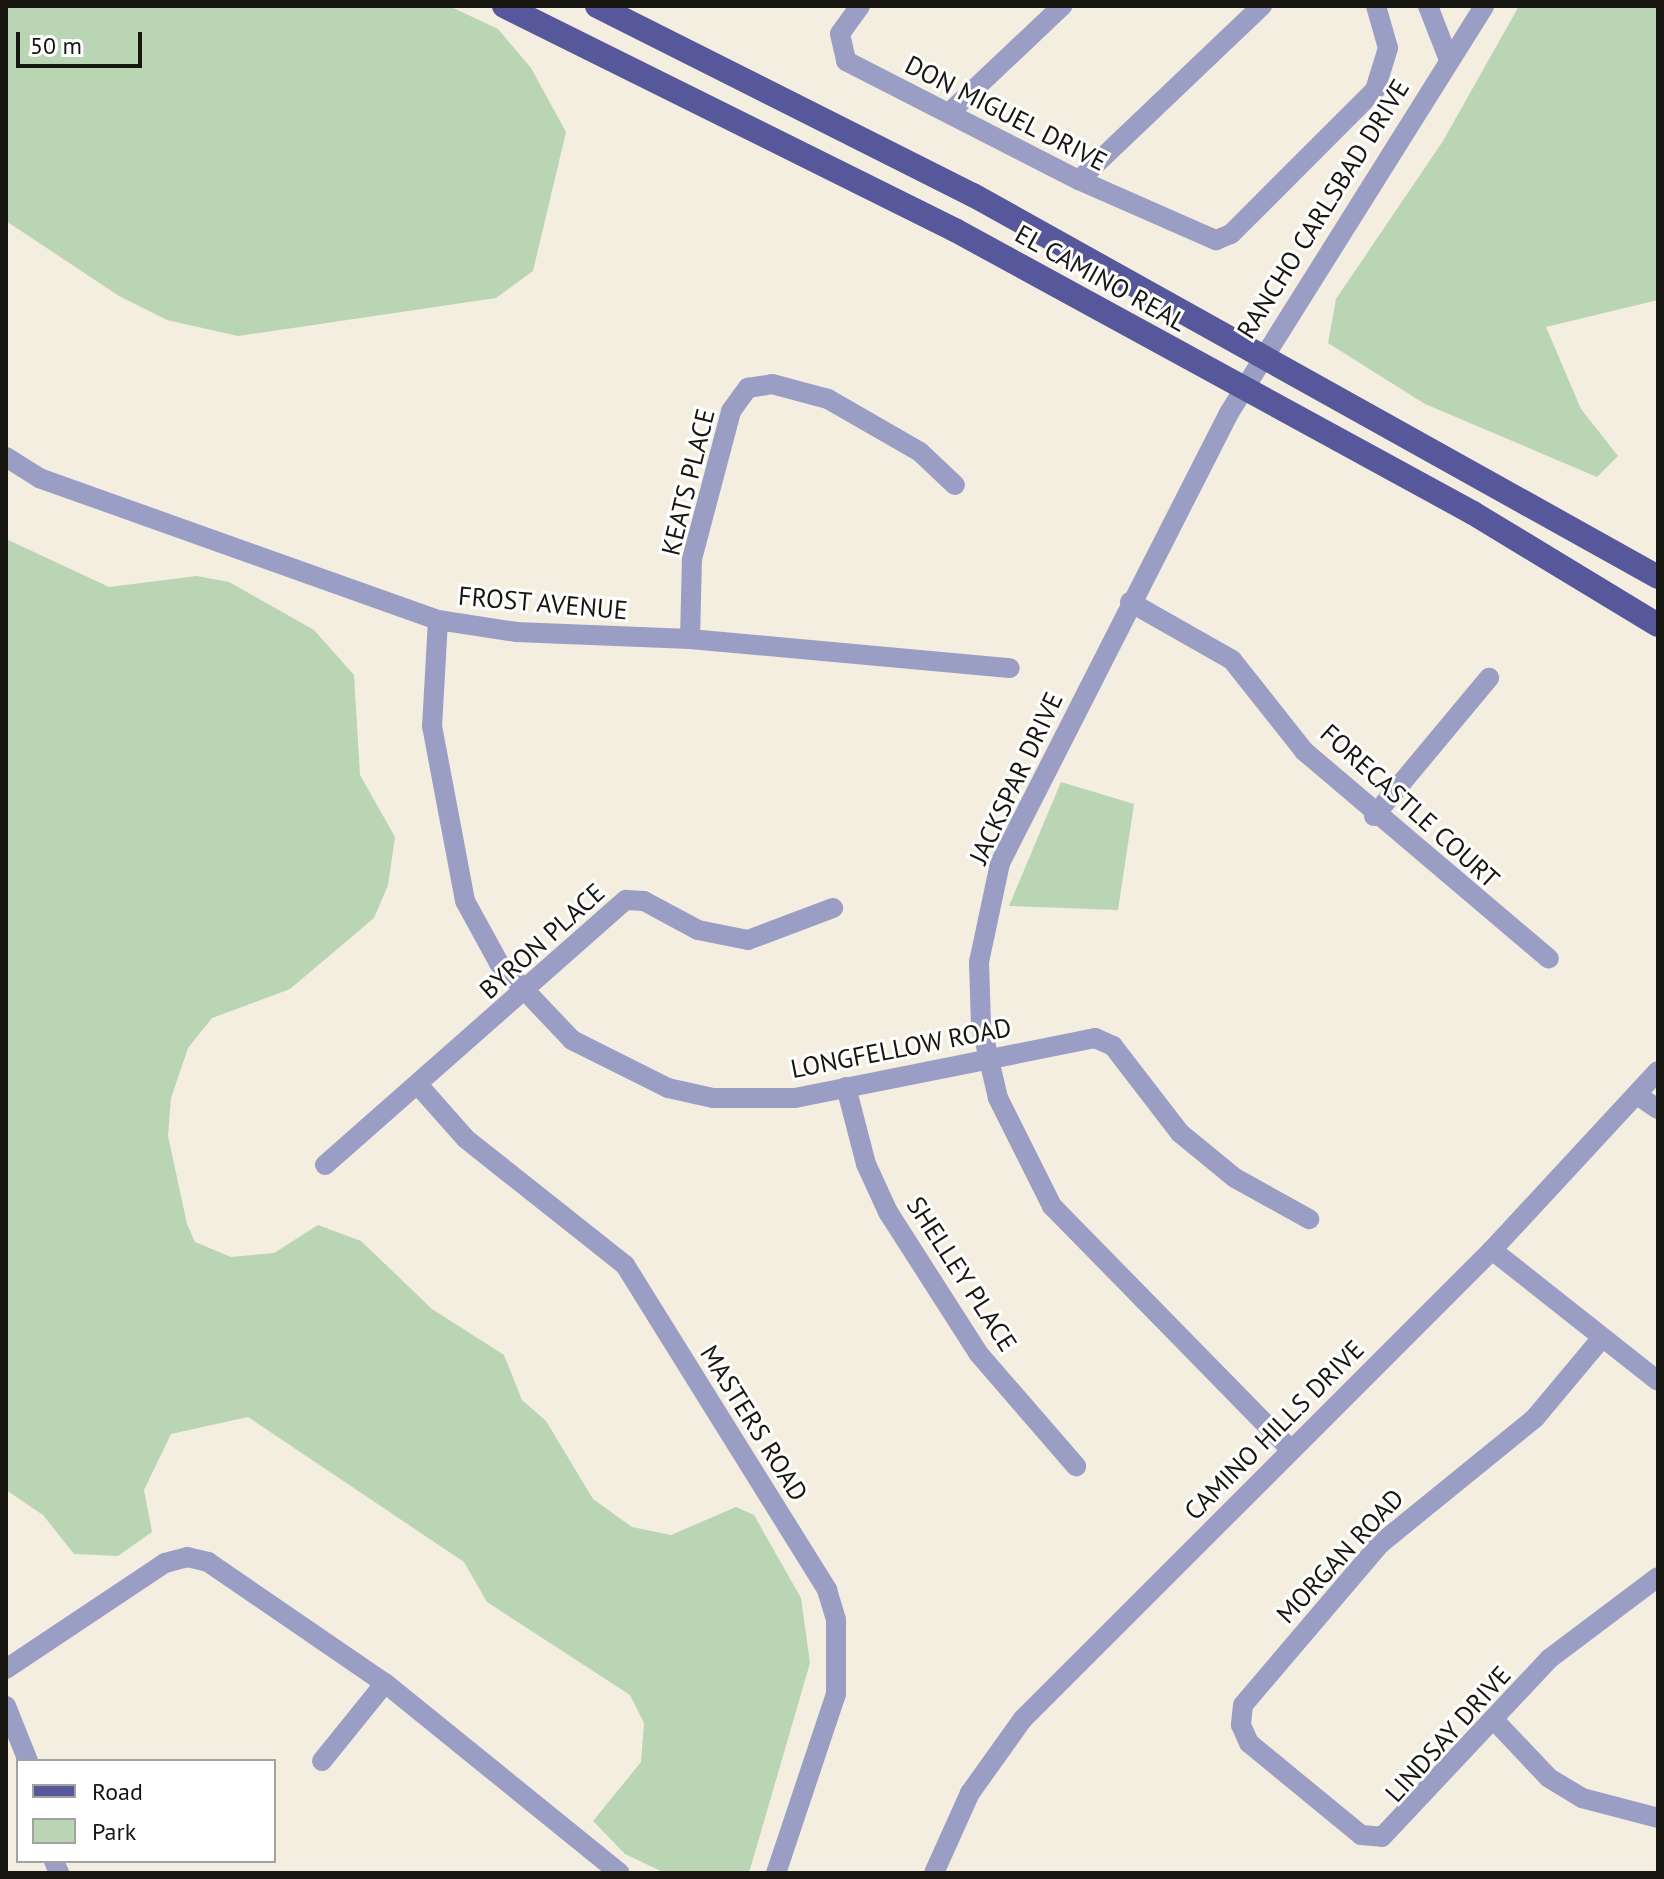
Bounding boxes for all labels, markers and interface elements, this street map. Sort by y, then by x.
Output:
scale bar [20,16,146,66]
text: 50 m [30,30,82,61]
street label: DON MIGUEL DRIVE [899,48,1113,178]
street label: RANCHO CARLSBAD DRIVE [1230,74,1416,344]
street label: EL CAMINO REAL [1009,218,1193,338]
street label: KEATS PLACE [655,405,721,559]
street label: FROST AVENUE [456,580,630,626]
street label: JACKSPAR DRIVE [963,687,1069,869]
street label: FORECASTLE COURT [1314,718,1506,894]
street label: BYRON PLACE [473,877,611,1005]
street label: LONGFELLOW ROAD [788,1011,1014,1085]
street label: SHELLEY PLACE [900,1190,1024,1358]
street label: CAMINO HILLS DRIVE [1178,1334,1370,1526]
street label: MASTERS ROAD [694,1339,814,1507]
street label: MORGAN ROAD [1270,1482,1410,1630]
street label: LINDSAY DRIVE [1379,1659,1517,1809]
legend [16,1759,276,1863]
text: Road [92,1776,143,1807]
text: Park [92,1816,136,1847]

